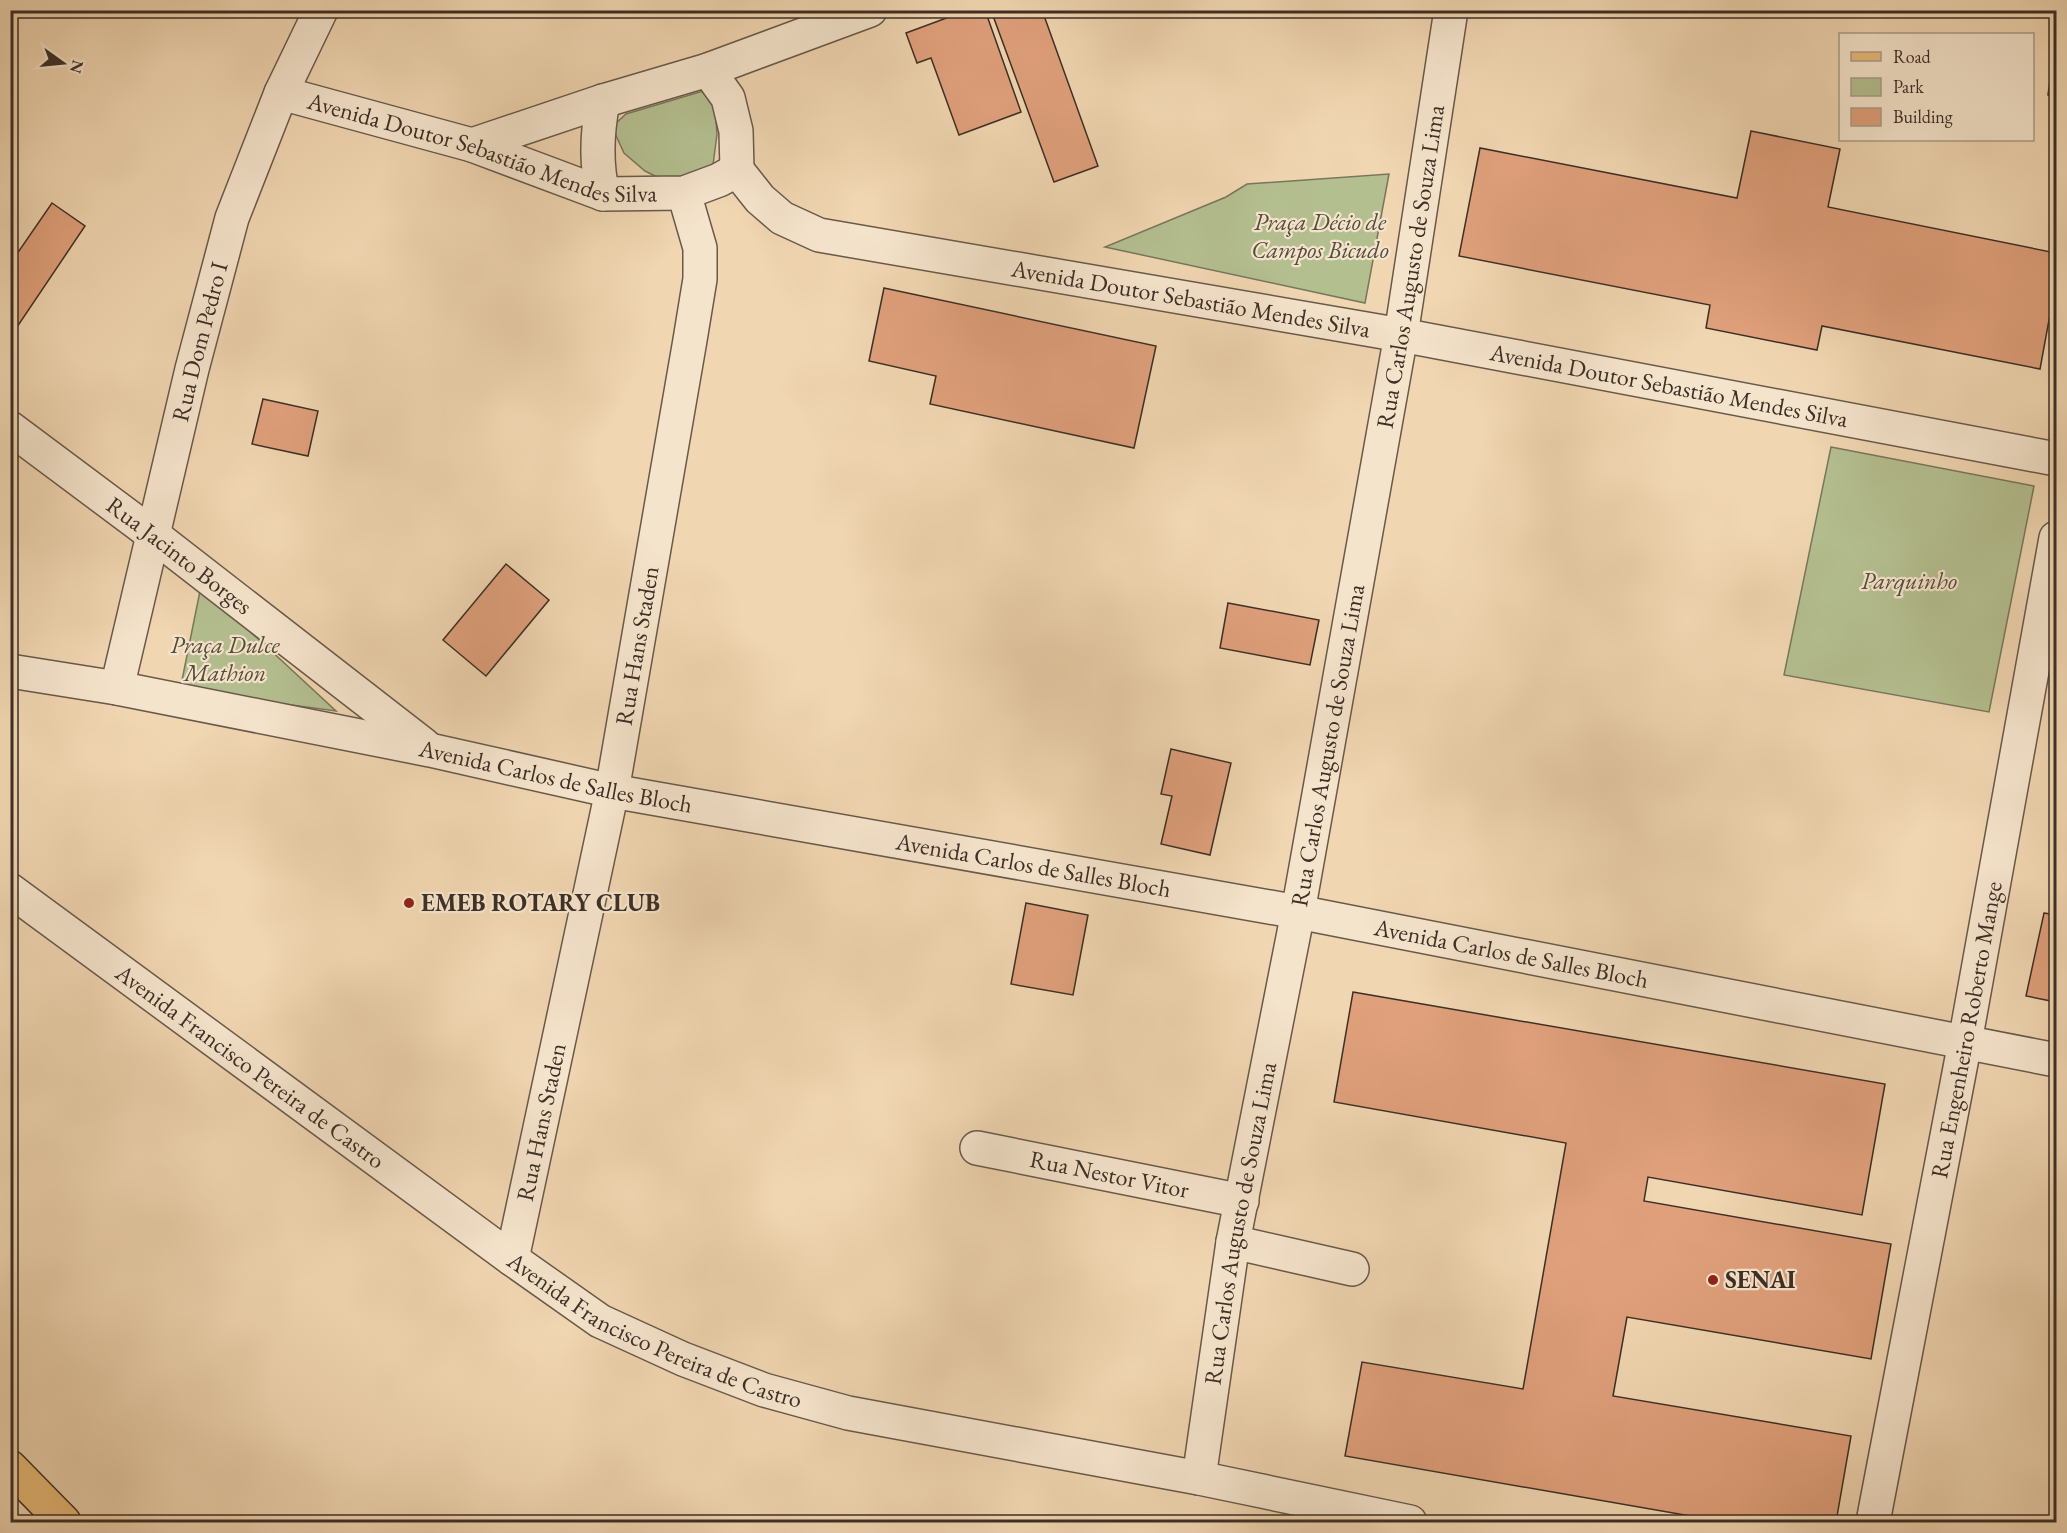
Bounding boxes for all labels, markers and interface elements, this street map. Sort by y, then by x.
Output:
north arrow [33,33,93,93]
legend [1839,33,2034,141]
text: Road [1893,45,1932,68]
text: N [65,58,89,76]
text: Park [1893,75,1924,98]
street label: Avenida Doutor Sebastião Mendes Silva [303,85,658,209]
street label: Rua Carlos Augusto de Souza Lima [1369,102,1451,431]
text: Building [1893,105,1953,128]
park label: Praça Décio de Campos Bicudo [1251,206,1389,265]
street label: Avenida Doutor Sebastião Mendes Silva [1008,252,1373,345]
street label: Rua Dom Pedro I [164,258,235,425]
street label: Avenida Doutor Sebastião Mendes Silva [1486,336,1851,434]
street label: Rua Jacinto Borges [100,489,259,621]
street label: Rua Hans Staden [608,563,666,728]
park label: Parquinho [1861,565,1957,597]
street label: Rua Carlos Augusto de Souza Lima [1283,581,1371,909]
park label: Praça Dulce Mathion [170,629,281,688]
street label: Avenida Carlos de Salles Bloch [416,732,695,820]
street label: Avenida Carlos de Salles Bloch [893,825,1174,904]
street label: Rua Engenheiro Roberto Mange [1923,879,2009,1181]
place label: EMEB ROTARY CLUB [421,887,660,918]
marker: EMEB ROTARY CLUB [402,896,416,910]
street label: Avenida Carlos de Salles Bloch [1371,911,1651,995]
street label: Avenida Francisco Pereira de Castro [109,956,391,1175]
street label: Rua Hans Staden [509,1040,573,1204]
street label: Rua Carlos Augusto de Souza Lima [1197,1059,1283,1387]
street label: Rua Nestor Vitor [1027,1143,1192,1205]
street label: Avenida Francisco Pereira de Castro [501,1244,806,1415]
place label: SENAI [1725,1264,1796,1295]
marker: SENAI [1706,1273,1720,1287]

